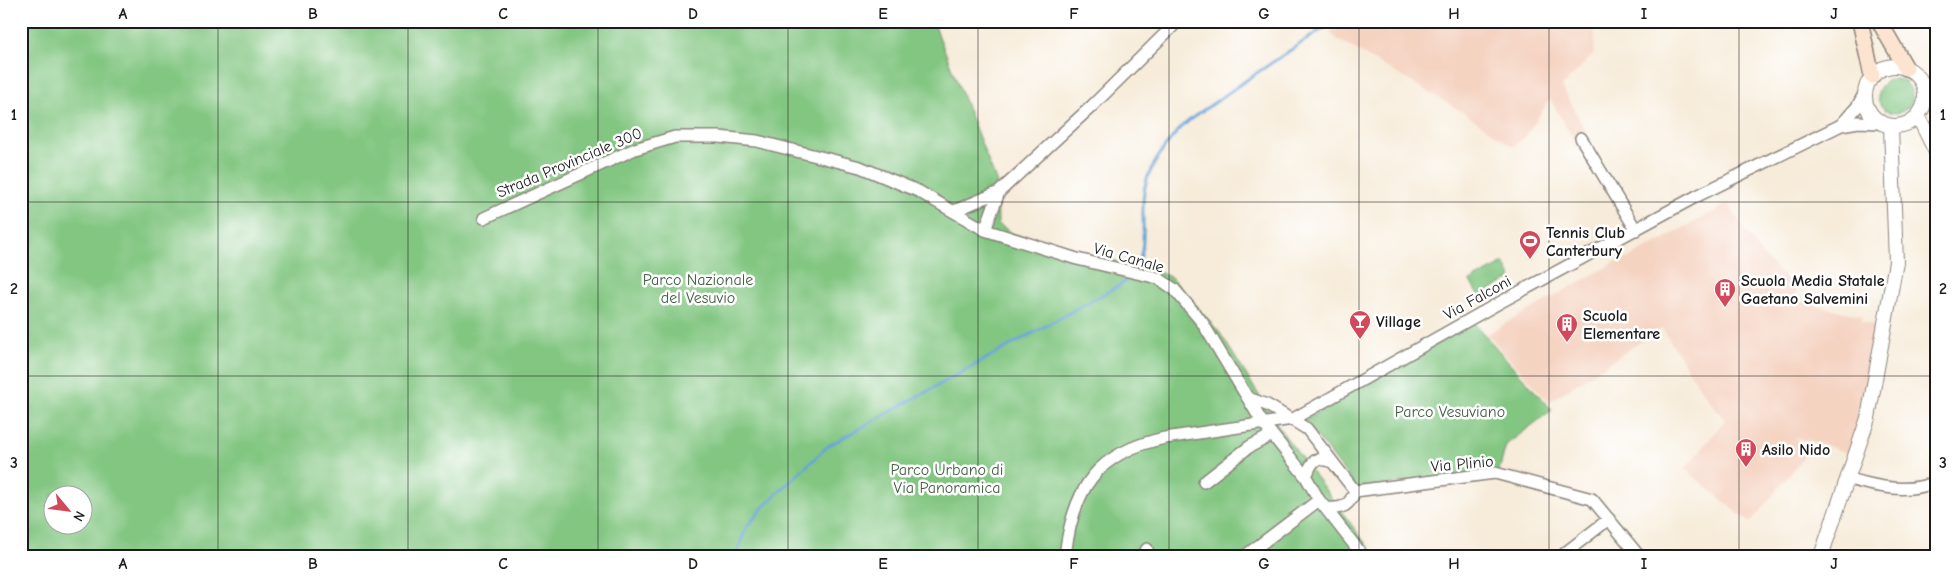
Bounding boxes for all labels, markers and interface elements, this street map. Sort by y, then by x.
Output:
text: A [119,5,128,23]
text: B [308,5,318,23]
text: C [498,5,508,23]
text: D [688,5,698,23]
text: E [878,5,888,23]
text: F [1069,5,1079,23]
text: G [1258,5,1270,23]
text: H [1448,5,1460,23]
text: I [1641,5,1647,23]
text: J [1830,5,1838,23]
text: 1 [11,106,17,124]
text: 1 [1940,106,1946,124]
street label: Strada Provinciale 300 [494,124,645,202]
place label: Tennis Club Canterbury [1546,224,1625,260]
sports icon: Tennis Club Canterbury [1518,229,1542,260]
street label: Via Canale [1091,239,1166,277]
park label: Parco Nazionale del Vesuvio [643,271,753,307]
street label: Via Falconi [1441,272,1514,324]
place label: Scuola Media Statale Gaetano Salvemini [1741,272,1885,308]
building icon: Scuola Media Statale Gaetano Salvemini [1713,277,1737,308]
text: 2 [10,280,18,298]
text: 2 [1939,280,1947,298]
place label: Scuola Elementare [1583,307,1660,343]
bar icon: Village [1348,309,1372,340]
building icon: Scuola Elementare [1555,312,1579,343]
place label: Village [1376,313,1421,331]
park label: Parco Vesuviano [1395,403,1505,421]
building icon: Asilo Nido [1734,437,1758,468]
place label: Asilo Nido [1762,441,1830,459]
street label: Via Plinio [1430,452,1494,476]
text: 3 [10,454,18,472]
text: 3 [1939,454,1947,472]
park label: Parco Urbano di Via Panoramica [891,461,1003,497]
north arrow [42,484,92,534]
text: N [69,508,89,524]
text: A [119,555,128,573]
text: B [308,555,318,573]
text: C [498,555,508,573]
text: D [688,555,698,573]
text: E [878,555,888,573]
text: F [1069,555,1079,573]
text: G [1258,555,1270,573]
text: H [1448,555,1460,573]
text: I [1641,555,1647,573]
text: J [1830,555,1838,573]

